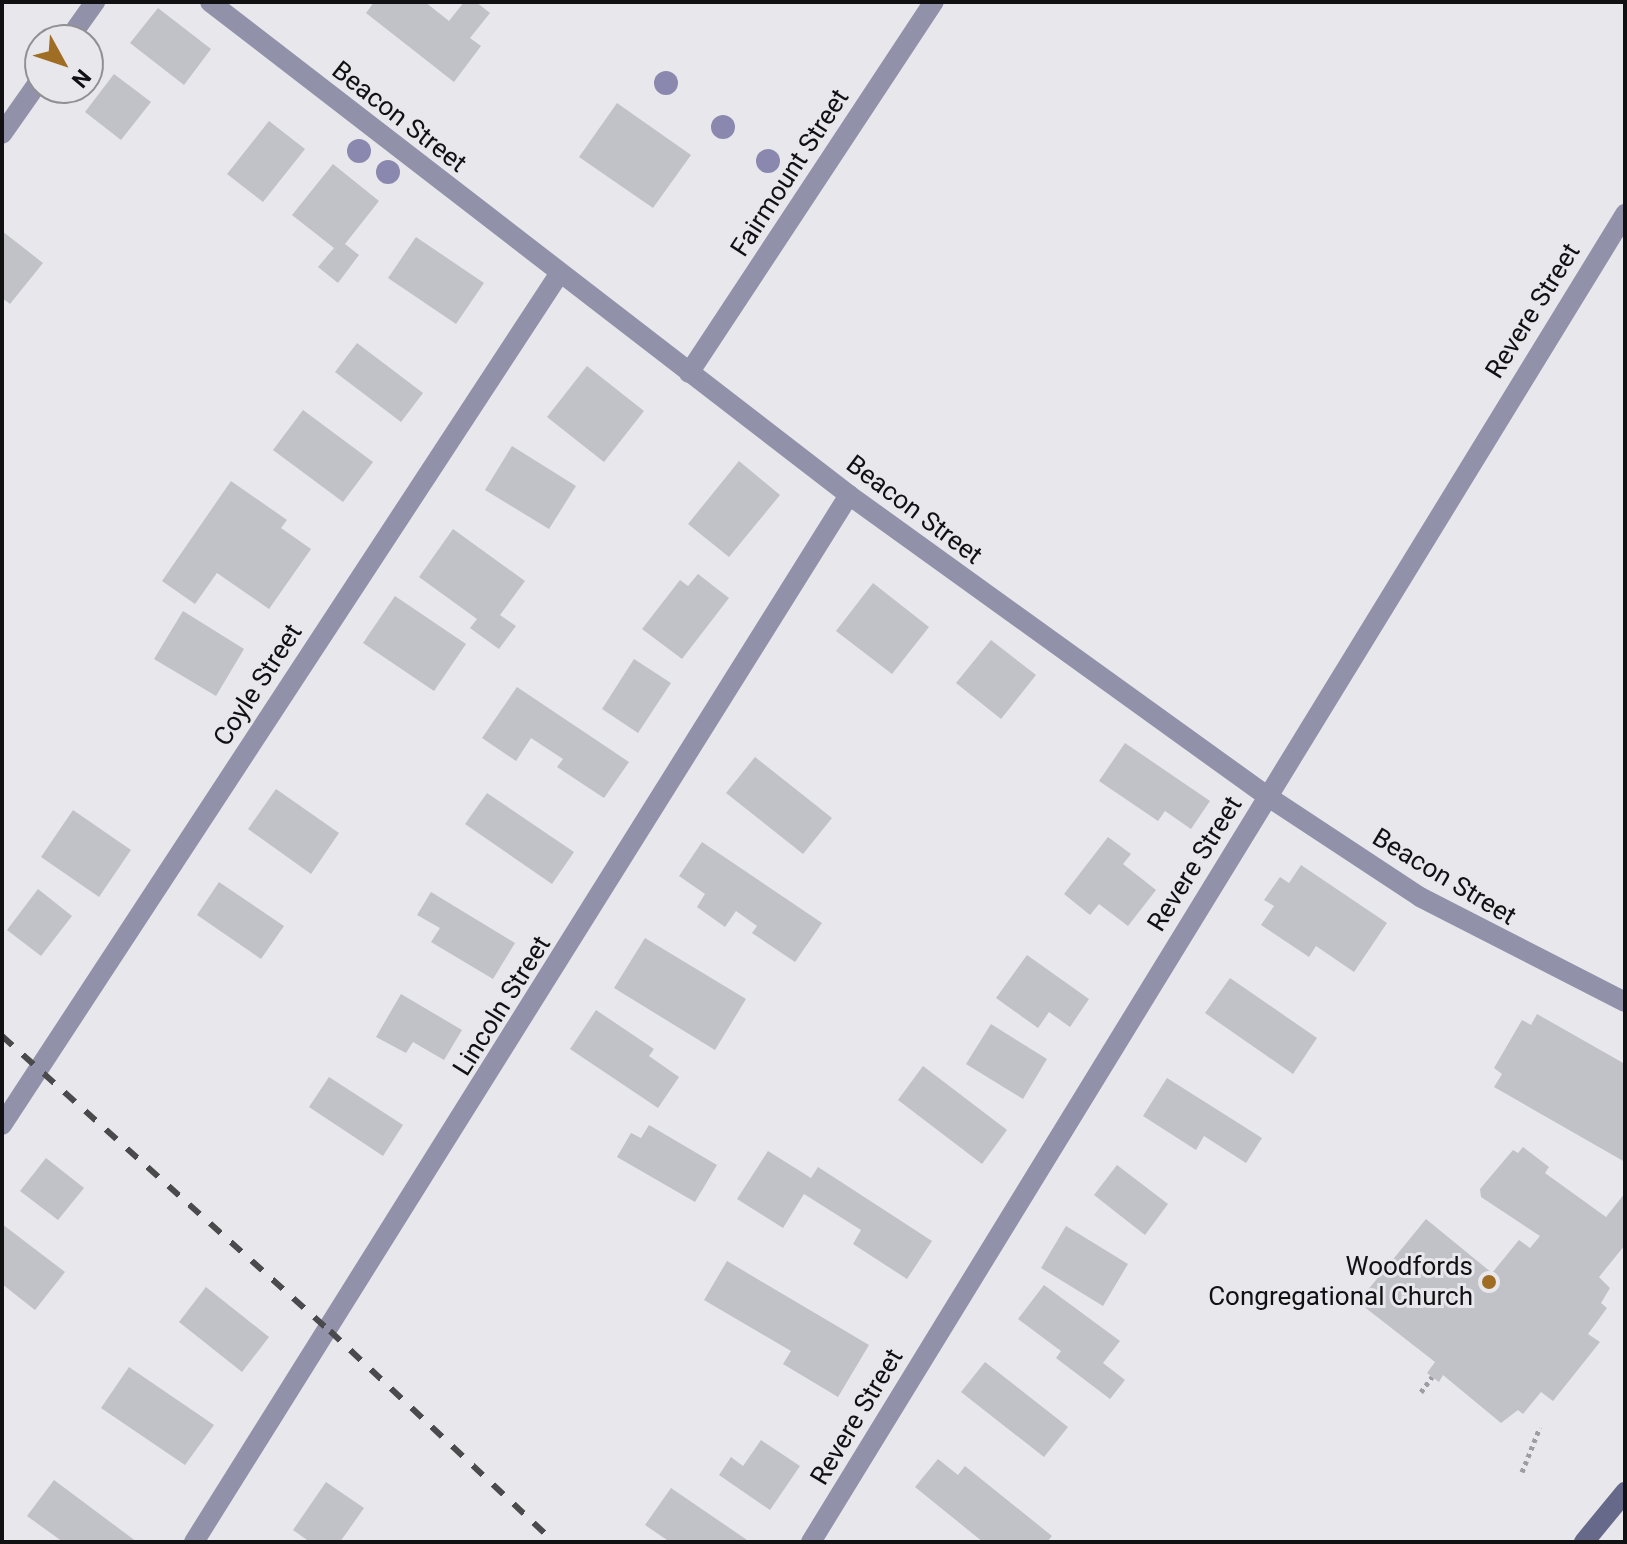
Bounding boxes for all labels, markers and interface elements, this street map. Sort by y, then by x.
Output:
north arrow [24,24,104,104]
street label: Beacon Street [326,55,472,179]
text: N [67,64,96,92]
street label: Fairmount Street [724,84,856,262]
street label: Revere Street [1479,238,1587,384]
street label: Beacon Street [840,449,988,571]
street label: Coyle Street [207,618,309,752]
street label: Revere Street [1141,791,1249,937]
street label: Beacon Street [1367,822,1521,932]
street label: Lincoln Street [447,930,557,1082]
place label: Woodfords Congregational Church [1208,1251,1473,1312]
marker: Woodfords Congregational Church [1480,1273,1498,1291]
street label: Revere Street [804,1343,910,1491]

